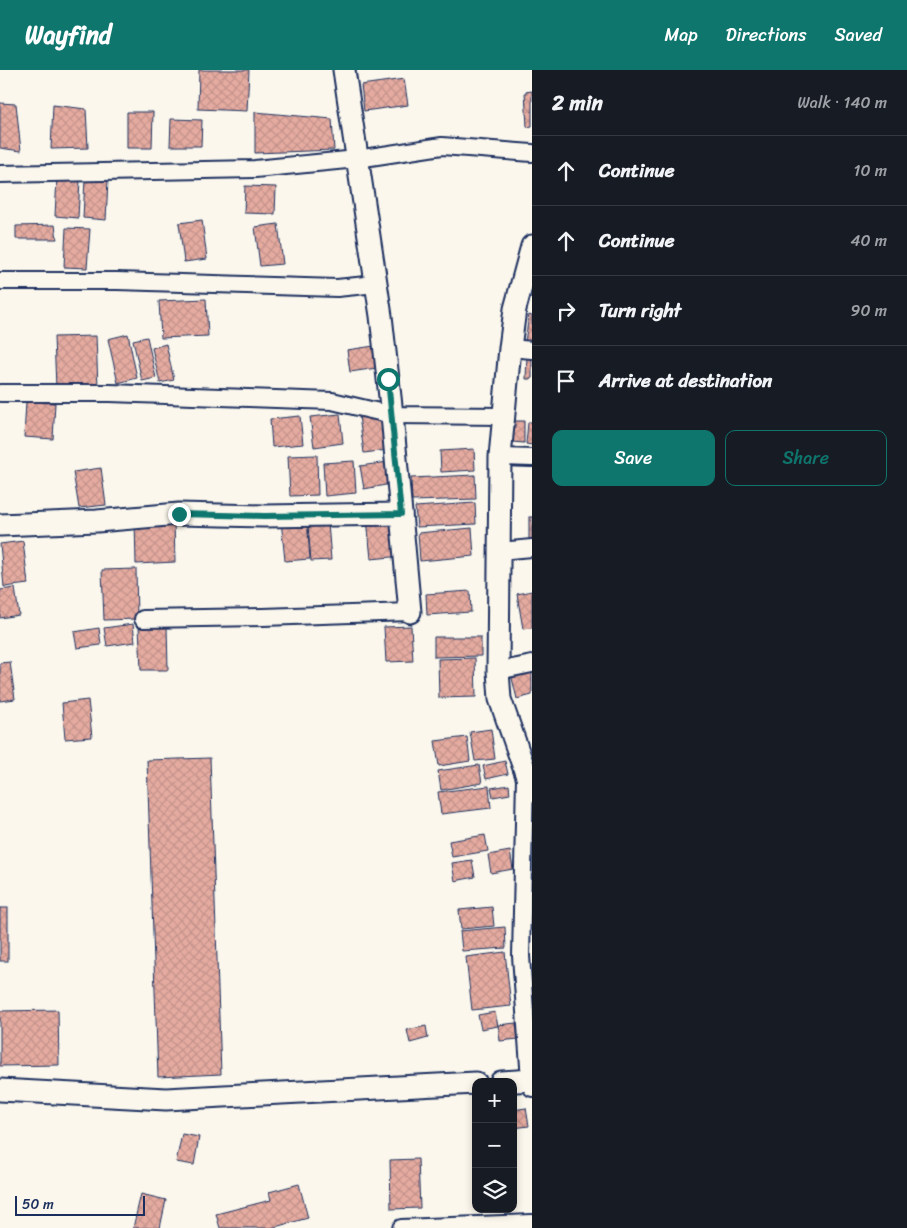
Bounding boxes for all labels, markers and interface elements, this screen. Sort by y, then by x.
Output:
text: Wayfind [25,14,111,56]
text: Map [665,19,698,51]
text: Directions [726,19,807,51]
text: Saved [835,19,882,51]
text: 2 min [552,84,603,122]
text: Walk · 140 m [798,88,887,117]
text: Continue [599,154,675,187]
text: 10 m [854,156,887,185]
icon: ahead [552,157,580,185]
text: Continue [599,224,675,257]
text: 40 m [850,226,887,255]
icon: ahead [552,227,580,255]
text: Turn right [599,294,681,327]
text: 90 m [851,296,887,325]
icon: right [552,297,580,325]
text: Arrive at destination [599,364,772,397]
icon: arrive [552,367,580,395]
route start [377,368,400,391]
button: Save [552,430,715,486]
button: Share [725,430,887,486]
route end [168,503,191,526]
map controls [472,1078,517,1213]
button: + [472,1078,517,1123]
button: − [472,1123,517,1168]
button: layers [472,1168,517,1213]
text: 50 m [22,1192,54,1217]
scale bar [15,1193,145,1216]

